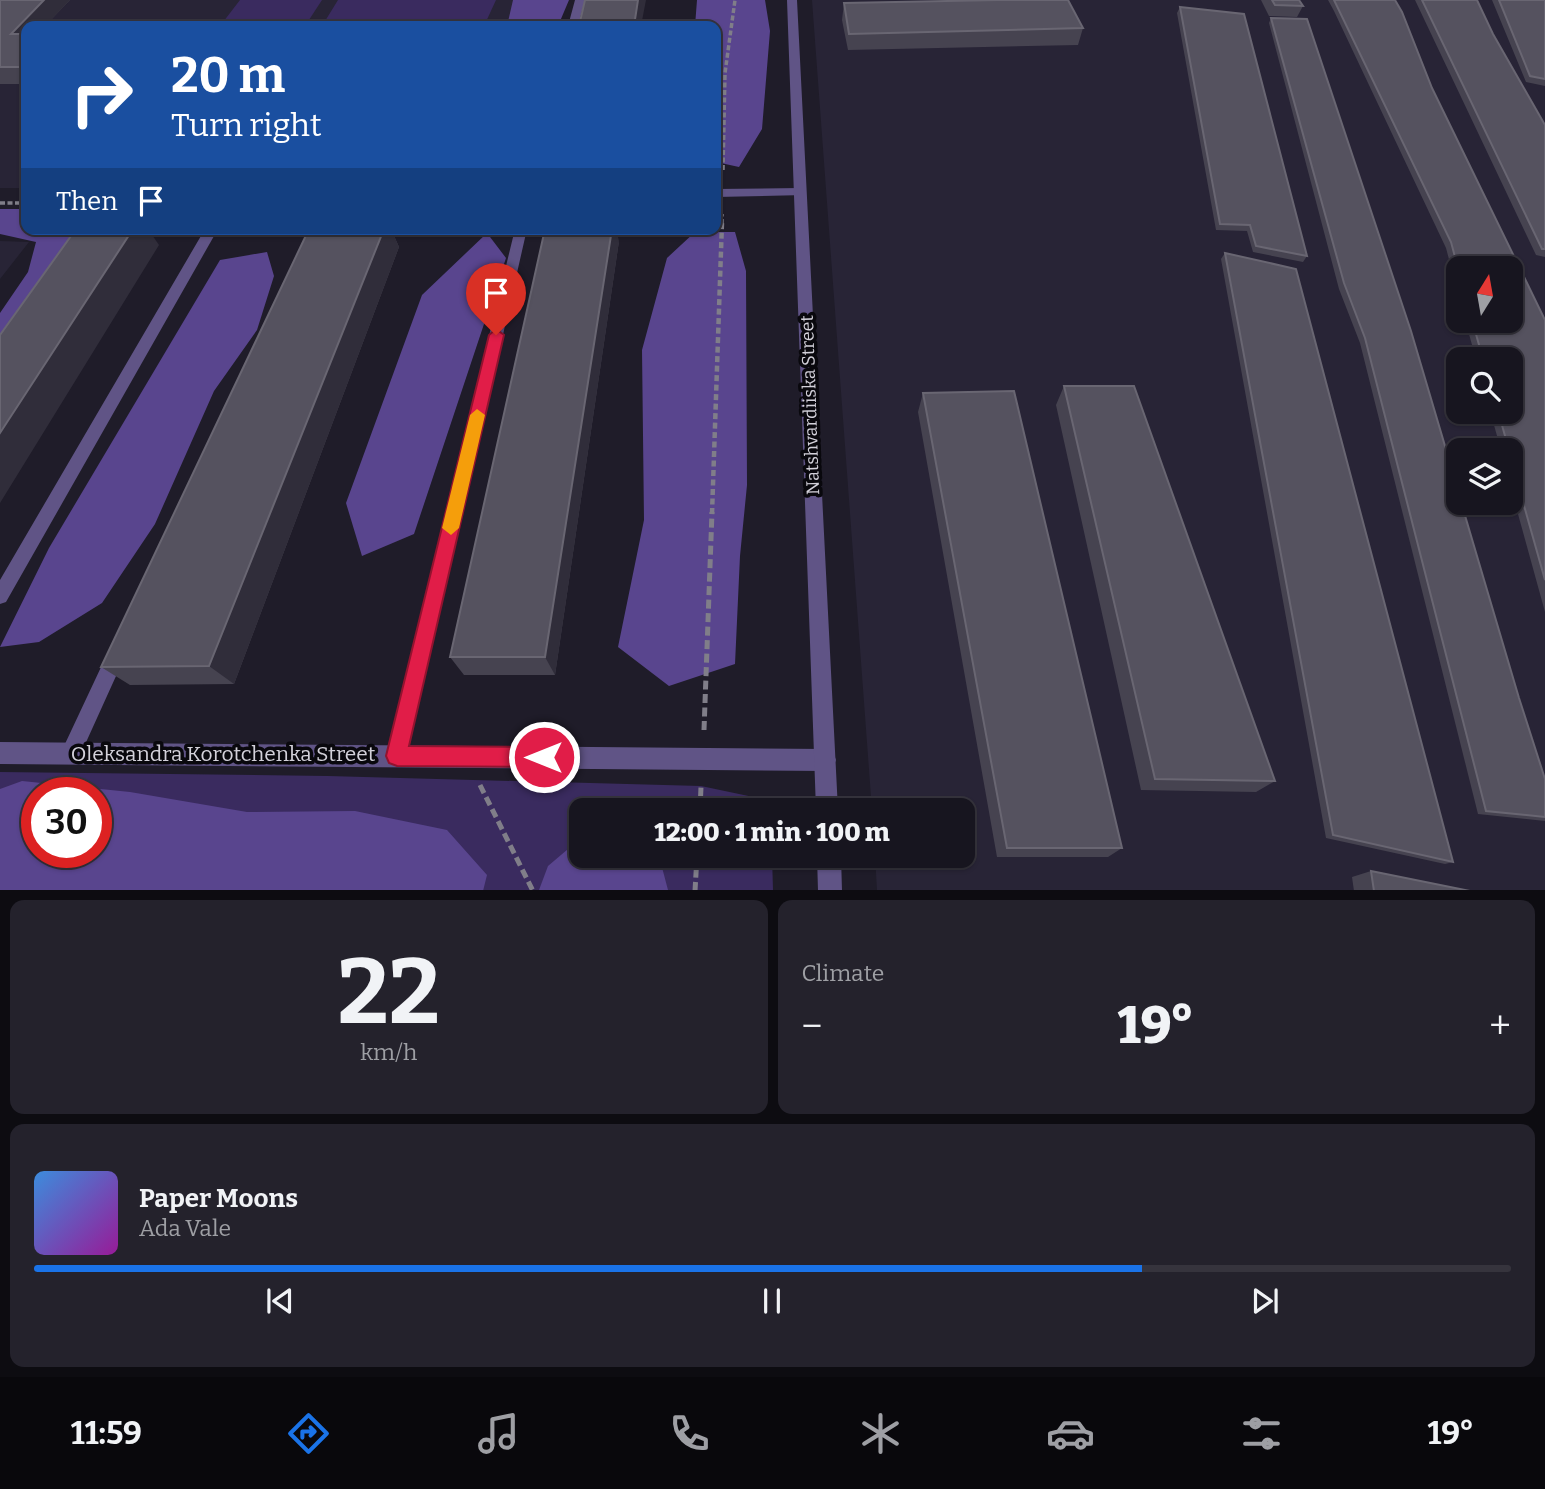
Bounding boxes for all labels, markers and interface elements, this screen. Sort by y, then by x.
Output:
text: 20 m [171,46,285,105]
icon: right [56,49,147,140]
text: Turn right [171,106,322,144]
icon: arrive [132,182,170,220]
text: Then [56,186,118,217]
north arrow [1446,256,1522,332]
map controls [1446,256,1523,515]
pin [466,263,526,335]
icon: arrive [477,274,515,312]
street label: Natshvardiiska Street [796,314,824,495]
button: search [1446,347,1523,424]
button: layers [1446,438,1523,515]
position arrow [507,720,581,794]
street label: Oleksandra Korotchenka Street [71,741,376,767]
speed limit sign: 30 [21,777,112,868]
text: 12:00 · 1 min · 100 m [654,817,890,848]
text: 22 [338,938,440,1047]
text: Climate [802,959,884,987]
text: 19° [1118,994,1194,1057]
text: − [802,1003,822,1049]
text: + [1489,1003,1511,1049]
text: km/h [360,1038,417,1066]
text: Paper Moons [139,1183,298,1214]
text: Ada Vale [139,1214,231,1242]
icon: previous [261,1282,299,1320]
icon: pause [753,1282,791,1320]
icon: next [1246,1282,1284,1320]
icon: directions [284,1409,333,1458]
icon: music [474,1409,523,1458]
icon: phone [665,1409,714,1458]
icon: climate [856,1409,905,1458]
icon: car [1046,1409,1095,1458]
icon: filters [1237,1409,1286,1458]
text: 11:59 [71,1414,142,1452]
text: 19° [1428,1414,1474,1452]

